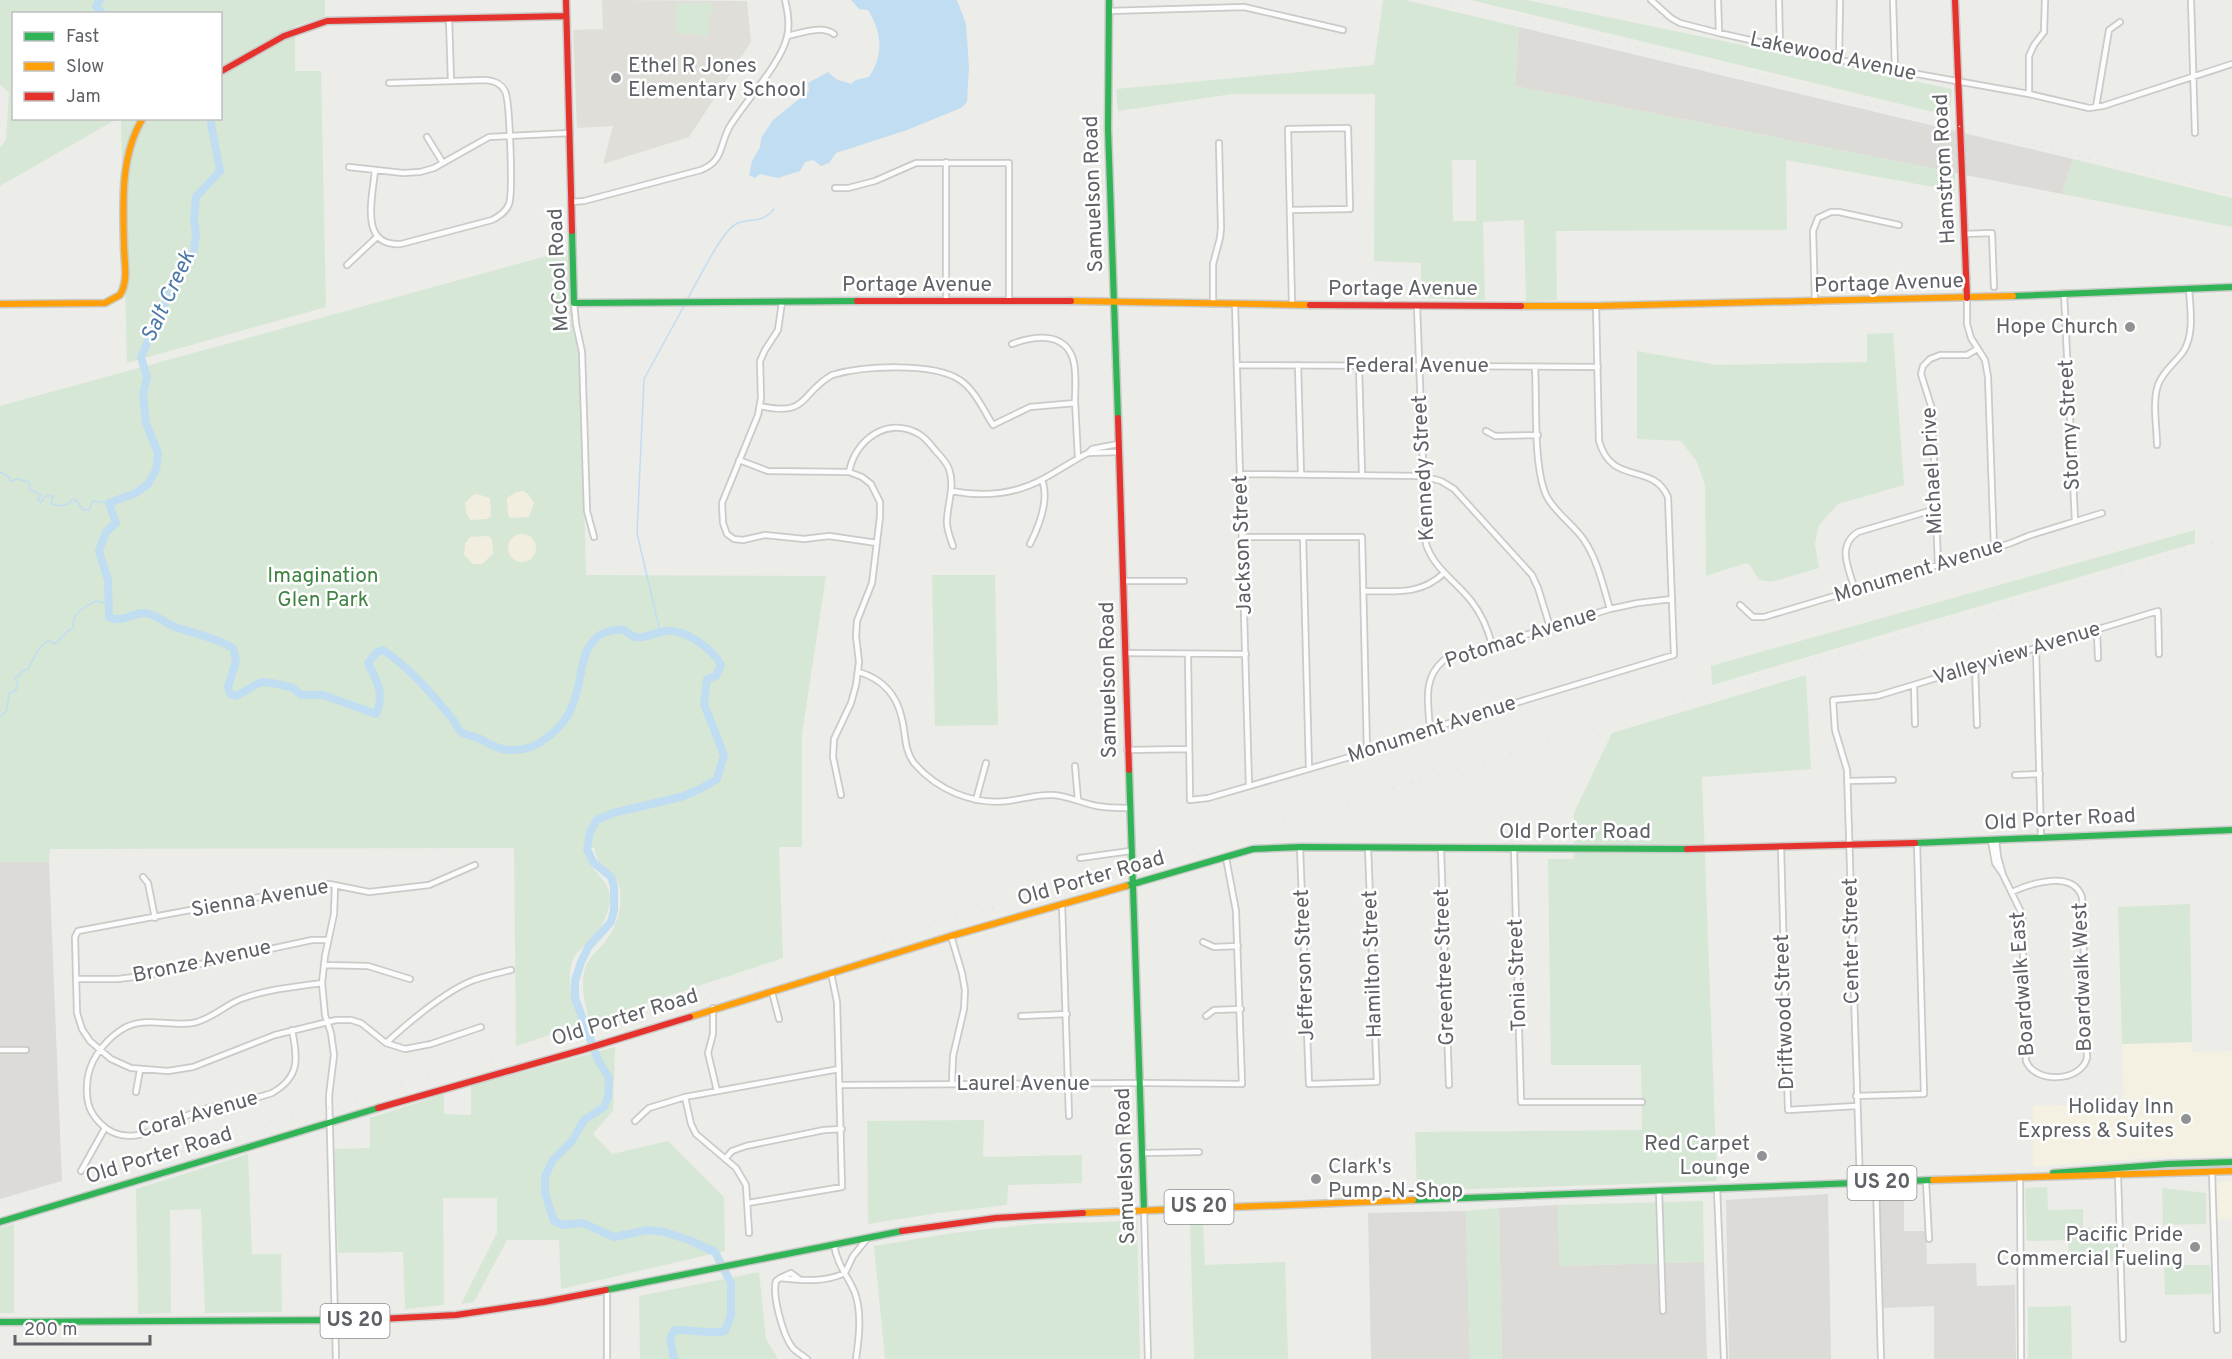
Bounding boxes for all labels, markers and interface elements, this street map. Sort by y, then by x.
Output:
legend [12,12,222,120]
text: Fast [66,26,99,49]
street label: Lakewood Avenue [1747,26,1919,88]
place label: Ethel R Jones Elementary School [628,53,806,104]
text: Slow [66,56,104,79]
marker: Ethel R Jones Elementary School [609,71,623,85]
text: Jam [66,86,101,109]
street label: Hamstrom Road [1928,93,1962,245]
street label: Samuelson Road [1078,115,1110,273]
street label: McCool Road [542,208,576,332]
water label: Salt Creek [136,246,202,347]
street label: Portage Avenue [1814,268,1964,300]
street label: Portage Avenue [842,272,992,299]
street label: Portage Avenue [1328,276,1478,303]
place label: Hope Church [1996,314,2118,341]
marker: Hope Church [2123,320,2137,334]
street label: Federal Avenue [1345,353,1489,380]
street label: Stormy Street [2053,359,2087,491]
street label: Kennedy Street [1407,394,1441,542]
street label: Michael Drive [1916,407,1950,535]
street label: Jackson Street [1227,475,1259,615]
street label: Monument Avenue [1831,532,2007,610]
park label: Imagination Glen Park [267,563,379,614]
street label: Samuelson Road [1094,601,1124,759]
street label: Potomac Avenue [1442,601,1600,675]
street label: Valleyview Avenue [1930,616,2104,692]
street label: Monument Avenue [1344,690,1520,770]
street label: Old Porter Road [1983,803,2137,837]
street label: Old Porter Road [1499,819,1651,846]
street label: Old Porter Road [1014,845,1168,913]
street label: Sienna Avenue [189,874,331,924]
street label: Center Street [1837,877,1867,1005]
street label: Jefferson Street [1289,888,1321,1042]
street label: Greentree Street [1429,888,1461,1046]
street label: Hamilton Street [1357,890,1389,1038]
street label: Boardwalk West [2067,902,2099,1052]
street label: Boardwalk East [2004,911,2042,1057]
street label: Tonia Street [1503,918,1533,1032]
street label: Bronze Avenue [130,934,274,990]
street label: Driftwood Street [1769,934,1801,1090]
street label: Old Porter Road [548,983,702,1053]
street label: Laurel Avenue [956,1071,1090,1098]
street label: Coral Avenue [135,1085,261,1145]
street label: Samuelson Road [1110,1087,1142,1245]
place label: Holiday Inn Express & Suites [2018,1094,2174,1145]
marker: Holiday Inn Express & Suites [2179,1112,2193,1126]
street label: Old Porter Road [82,1121,236,1191]
place label: Red Carpet Lounge [1644,1131,1750,1182]
marker: Red Carpet Lounge [1755,1149,1769,1163]
place label: Clark's Pump-N-Shop [1328,1154,1463,1205]
road number: US 20 [1848,1166,1916,1200]
marker: Clark's Pump-N-Shop [1309,1172,1323,1186]
road number: US 20 [1164,1190,1234,1224]
place label: Pacific Pride Commercial Fueling [1996,1222,2183,1273]
marker: Pacific Pride Commercial Fueling [2188,1240,2202,1254]
road number: US 20 [320,1304,389,1338]
scale bar [15,1308,150,1346]
text: 200 m [24,1319,77,1342]

